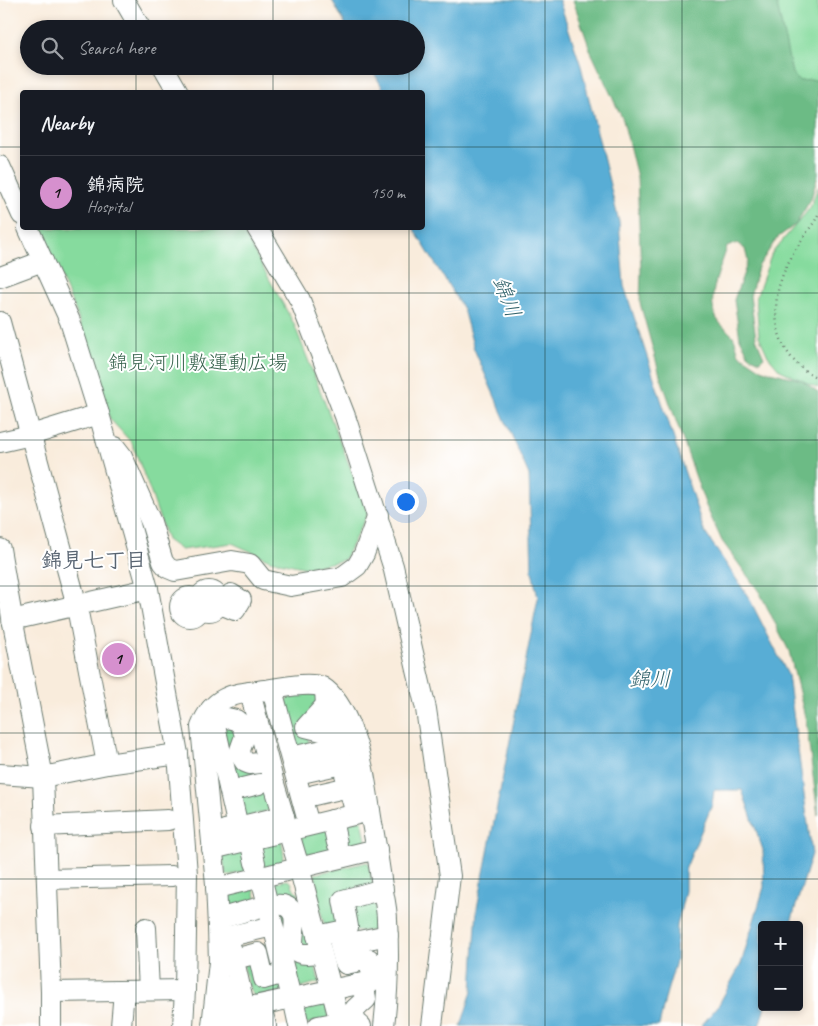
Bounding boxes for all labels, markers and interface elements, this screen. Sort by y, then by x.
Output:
search box [20,20,425,75]
icon: search [38,34,66,62]
text: Search here [78,36,155,60]
text: Nearby [40,110,93,136]
text: 錦病院 [87,173,144,197]
text: 1 [52,183,60,203]
text: 150 m [371,183,405,203]
text: Hospital [87,197,131,217]
water label: 錦川 [487,273,527,321]
park label: 錦見河川敷運動広場 [108,350,288,375]
your location [393,489,419,515]
district label: 錦見七丁目 [42,547,147,573]
pin: 1 [102,640,134,678]
water label: 錦川 [629,666,671,692]
map controls [758,921,803,1011]
button: + [758,921,803,966]
button: − [758,966,803,1011]

